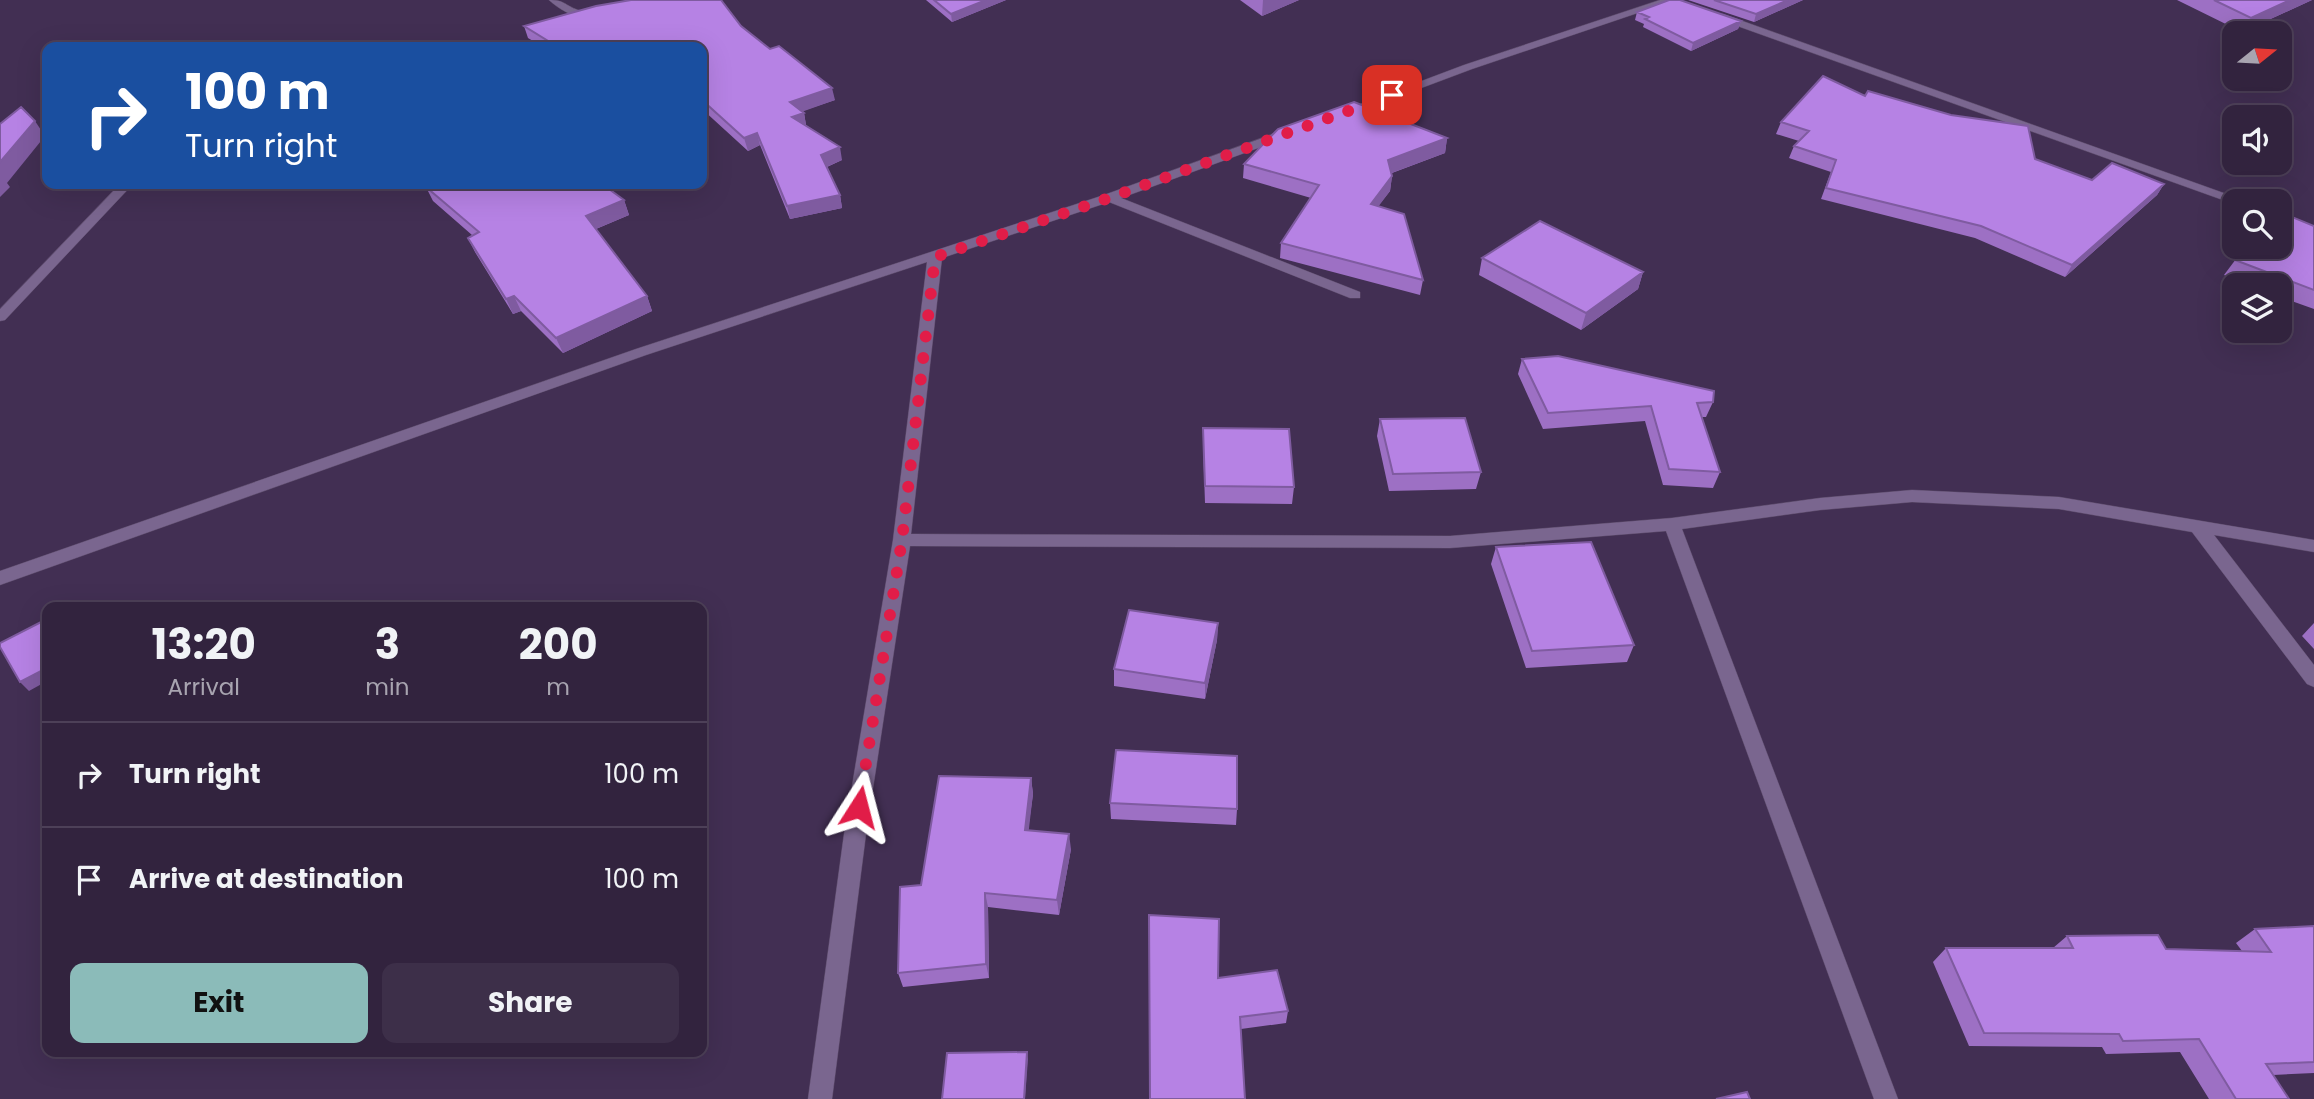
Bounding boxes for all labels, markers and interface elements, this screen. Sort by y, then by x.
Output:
north arrow [2222,21,2292,91]
map controls [2222,21,2292,343]
text: 100 m [185,58,330,126]
pin [1362,65,1422,125]
icon: right [70,70,161,161]
icon: arrive [1373,76,1411,114]
button: sound [2222,105,2292,175]
text: Turn right [185,123,337,168]
button: search [2222,189,2292,259]
button: layers [2222,273,2292,343]
text: 13:20 [151,615,256,674]
text: 3 [375,615,400,674]
text: 200 [519,615,598,674]
text: Arrival [167,671,240,703]
text: min [365,671,409,703]
text: m [546,671,570,703]
icon: right [70,756,108,794]
text: Turn right [129,756,261,792]
text: 100 m [604,756,679,792]
position arrow [822,770,896,844]
icon: arrive [70,861,108,899]
text: Arrive at destination [129,861,404,897]
text: 100 m [604,861,679,897]
button: Exit [70,963,368,1043]
button: Share [382,963,679,1043]

